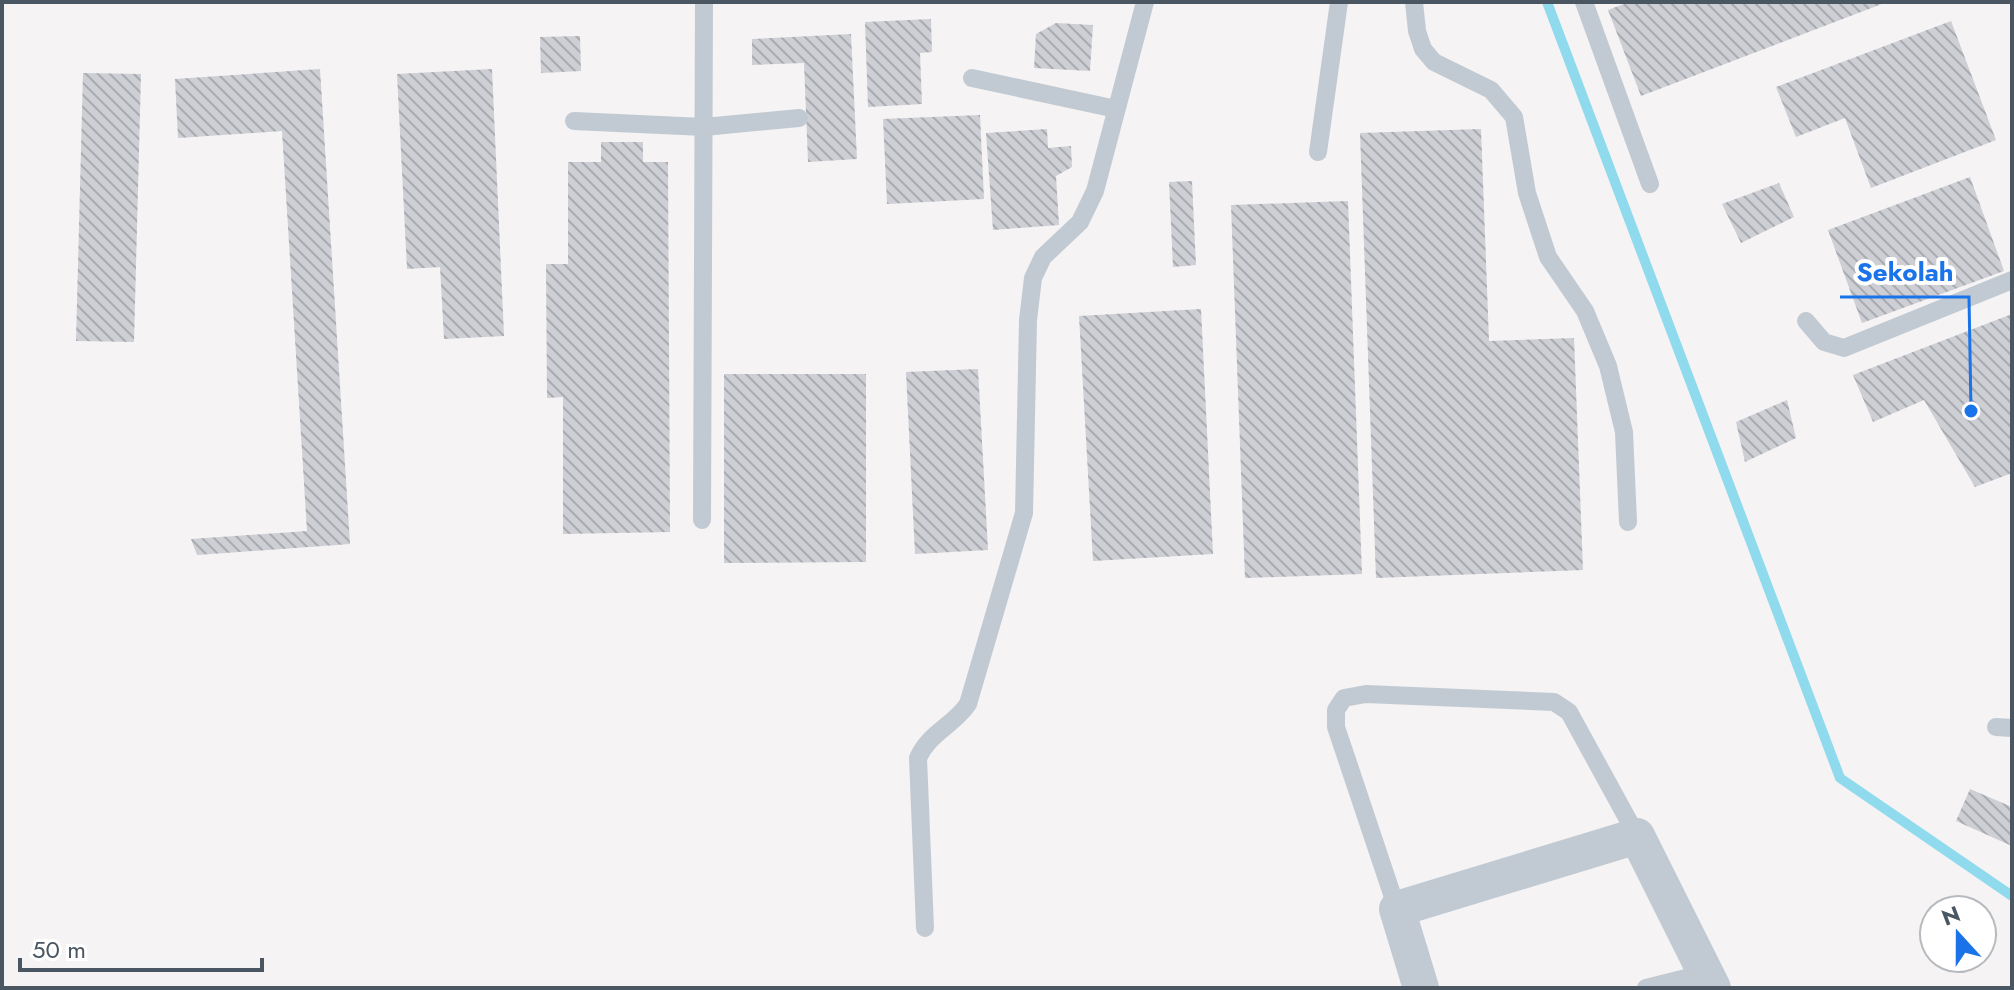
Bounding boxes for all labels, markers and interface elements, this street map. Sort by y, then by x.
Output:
callout: Sekolah [1840,247,1969,297]
text: Sekolah [1857,253,1953,291]
north arrow [1918,894,1998,974]
text: N [1937,897,1965,933]
scale bar [20,922,262,972]
text: 50 m [32,932,86,967]

